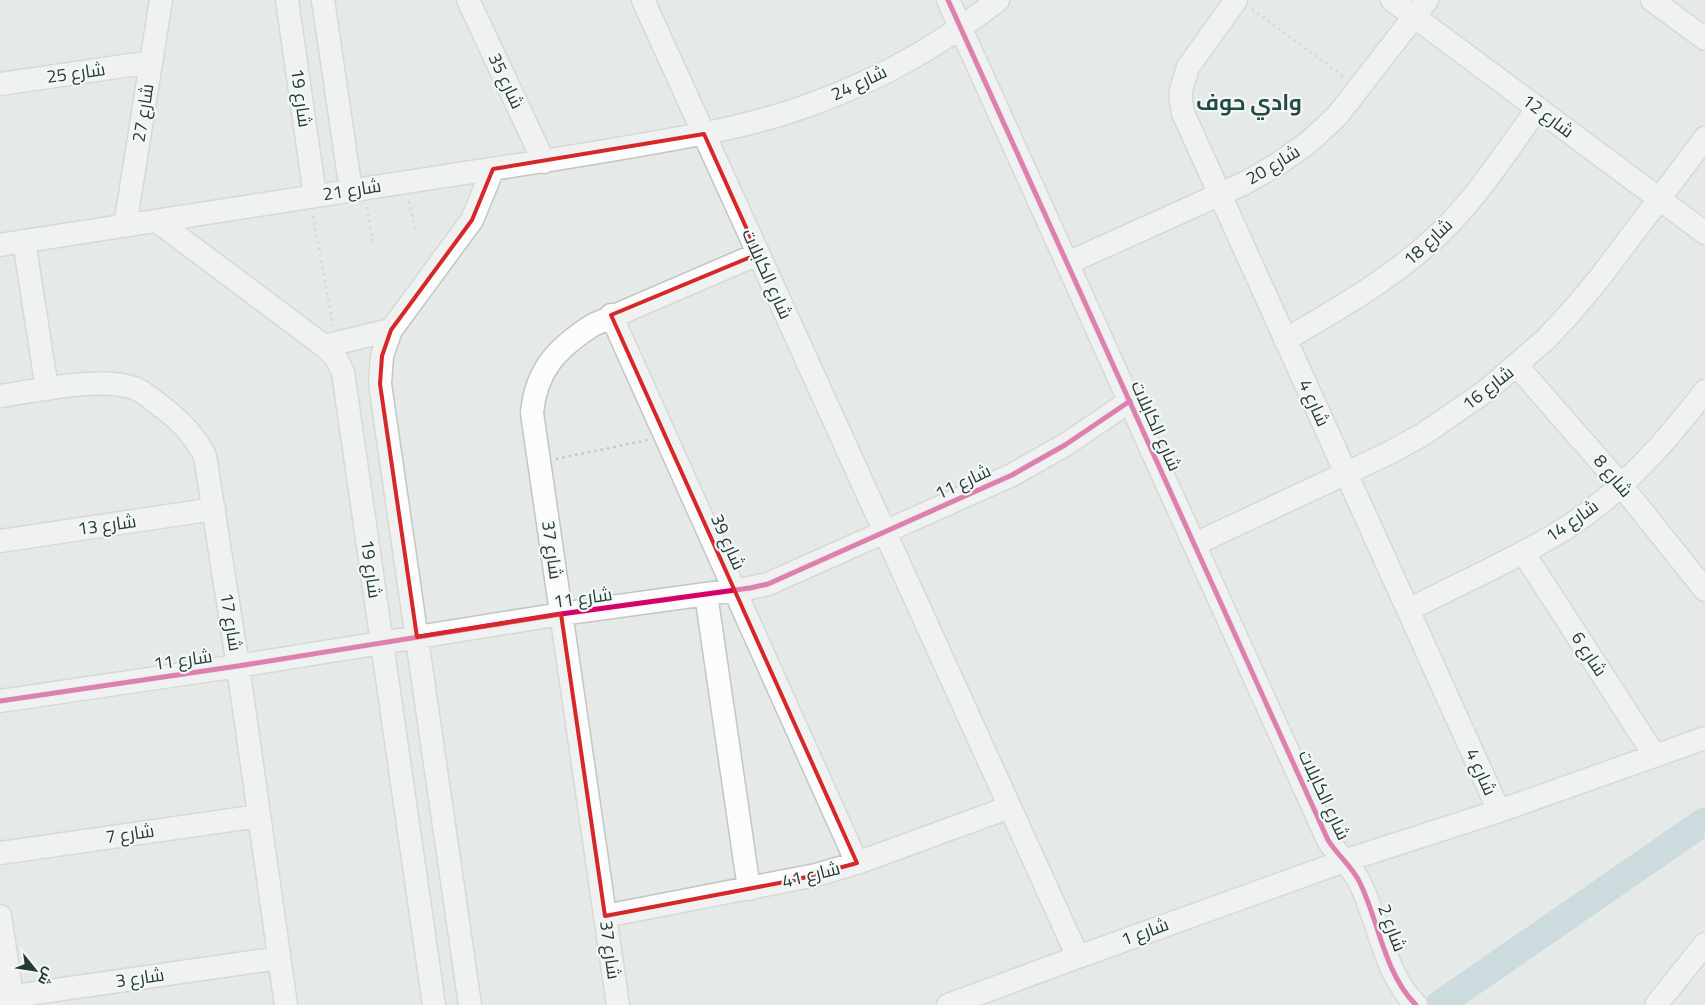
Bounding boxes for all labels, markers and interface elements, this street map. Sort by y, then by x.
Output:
street label: شارع 35 [482,48,531,113]
street label: شارع 25 [45,55,107,90]
street label: شارع 24 [826,58,891,107]
street label: شارع 19 [284,67,319,129]
street label: شارع 27 [125,82,160,144]
district label: وادي حوف [1196,85,1302,120]
street label: شارع 12 [1517,87,1580,144]
street label: شارع 20 [1241,138,1305,191]
street label: شارع 21 [321,172,383,207]
street label: شارع 18 [1397,212,1458,272]
street label: شارع الكابلات [735,224,799,324]
street label: شارع 16 [1456,359,1519,416]
street label: شارع 4 [1292,375,1337,431]
street label: شارع الكابلات [1124,376,1188,476]
street label: شارع 8 [1587,448,1639,503]
street label: شارع 11 [930,457,995,506]
street label: شارع 14 [1540,493,1604,549]
street label: شارع 13 [76,507,138,542]
street label: شارع 39 [704,509,753,574]
street label: شارع 37 [535,519,570,581]
street label: شارع 19 [354,538,389,600]
street label: شارع 11 [552,580,614,615]
street label: شارع 17 [214,591,249,653]
street label: شارع 6 [1565,626,1614,682]
street label: شارع 11 [152,642,214,677]
street label: شارع 4 [1459,744,1504,800]
street label: شارع الكابلات [1292,745,1357,844]
street label: شارع 7 [104,817,156,850]
street label: شارع 41 [779,854,843,895]
street label: شارع 2 [1371,900,1414,955]
street label: شارع 1 [1117,910,1172,953]
street label: شارع 37 [593,919,628,981]
north arrow [10,945,60,995]
street label: شارع 3 [114,961,166,994]
text: ش [33,964,60,990]

